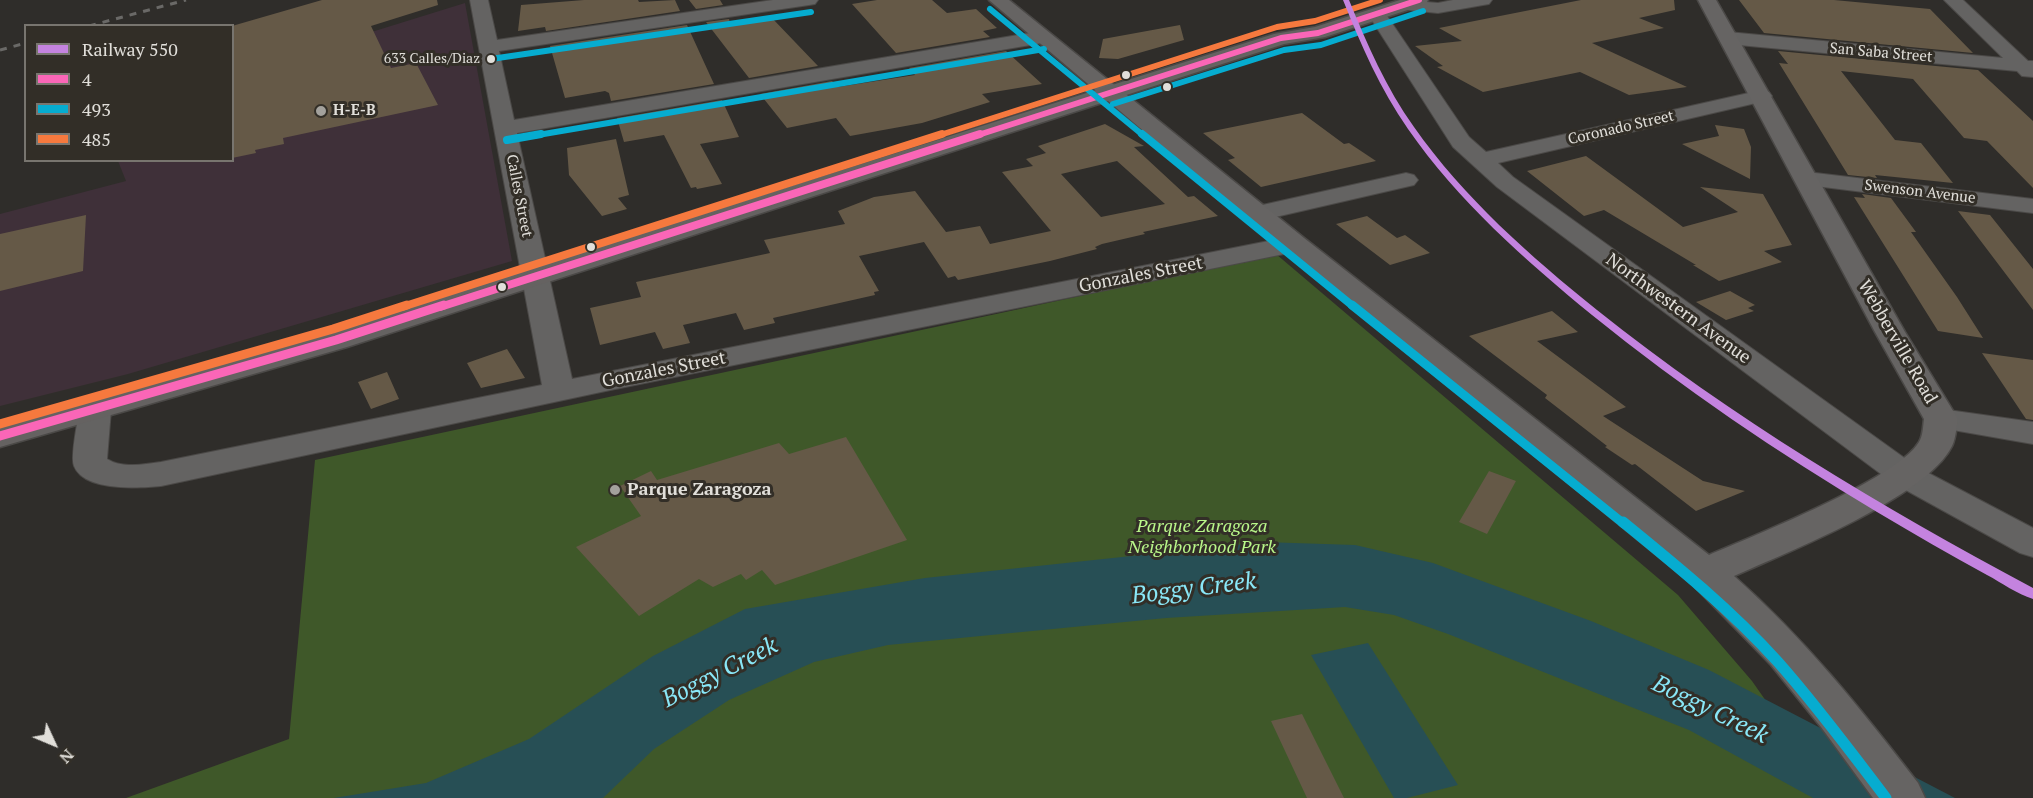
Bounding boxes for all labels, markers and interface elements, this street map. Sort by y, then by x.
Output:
legend [24,24,234,162]
text: Railway 550 [82,37,178,61]
street label: San Saba Street [1829,40,1933,66]
place label: 633 Calles/Diaz [384,51,480,67]
marker: 633 Calles/Diaz [485,53,497,65]
text: 4 [82,67,92,91]
unlabelled marker [1120,69,1132,81]
unlabelled marker [1161,81,1173,93]
text: 493 [82,97,111,121]
place label: H-E-B [333,102,376,120]
marker: H-E-B [314,104,328,118]
street label: Coronado Street [1566,107,1676,149]
text: 485 [82,127,111,151]
street label: Calles Street [502,153,536,239]
street label: Swenson Avenue [1863,176,1977,208]
unlabelled marker [585,241,597,253]
street label: Northwestern Avenue [1601,249,1755,369]
street label: Gonzales Street [1077,252,1205,298]
street label: Webberville Road [1853,276,1941,408]
unlabelled marker [496,281,508,293]
street label: Gonzales Street [600,347,728,393]
place label: Parque Zaragoza [627,479,772,501]
marker: Parque Zaragoza [608,483,622,497]
park label: Parque Zaragoza Neighborhood Park [1128,516,1276,558]
water label: Boggy Creek [1130,567,1258,611]
water label: Boggy Creek [658,632,782,714]
water label: Boggy Creek [1647,670,1773,750]
north arrow [24,714,84,774]
text: N [55,744,79,769]

